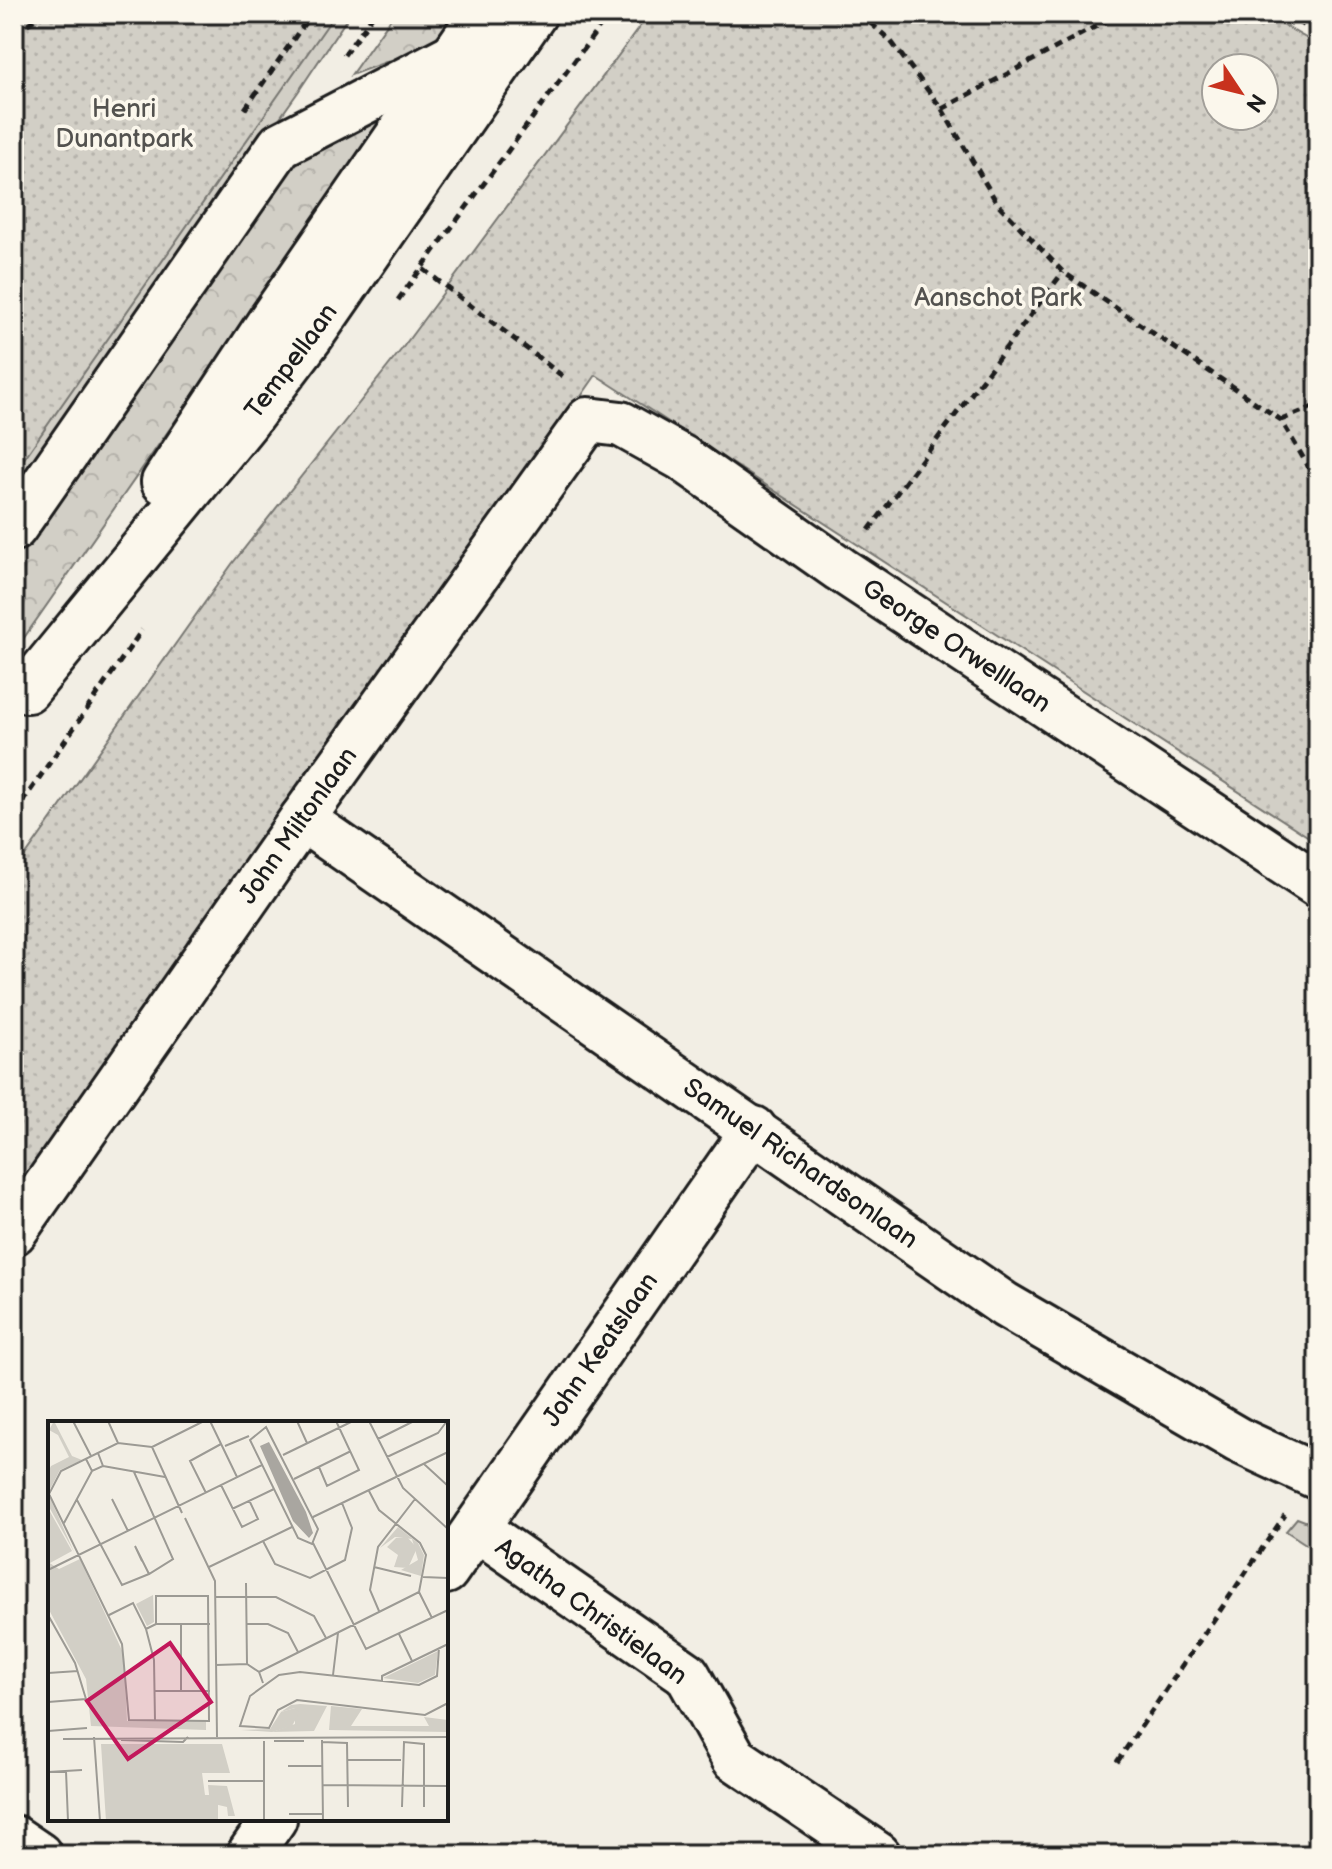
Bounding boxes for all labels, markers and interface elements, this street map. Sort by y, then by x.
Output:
north arrow [1200,52,1280,132]
text: N [1239,88,1271,117]
park label: Henri Dunantpark [55,94,193,155]
park label: Aanschot Park [914,283,1082,314]
street label: Tempellaan [238,298,344,425]
street label: George Orwelllaan [856,572,1056,719]
street label: John Miltonlaan [232,741,364,910]
street label: Samuel Richardsonlaan [677,1072,924,1255]
street label: John Keatslaan [536,1266,665,1433]
inset map [48,1421,448,1821]
street label: Agatha Christielaan [489,1532,693,1692]

